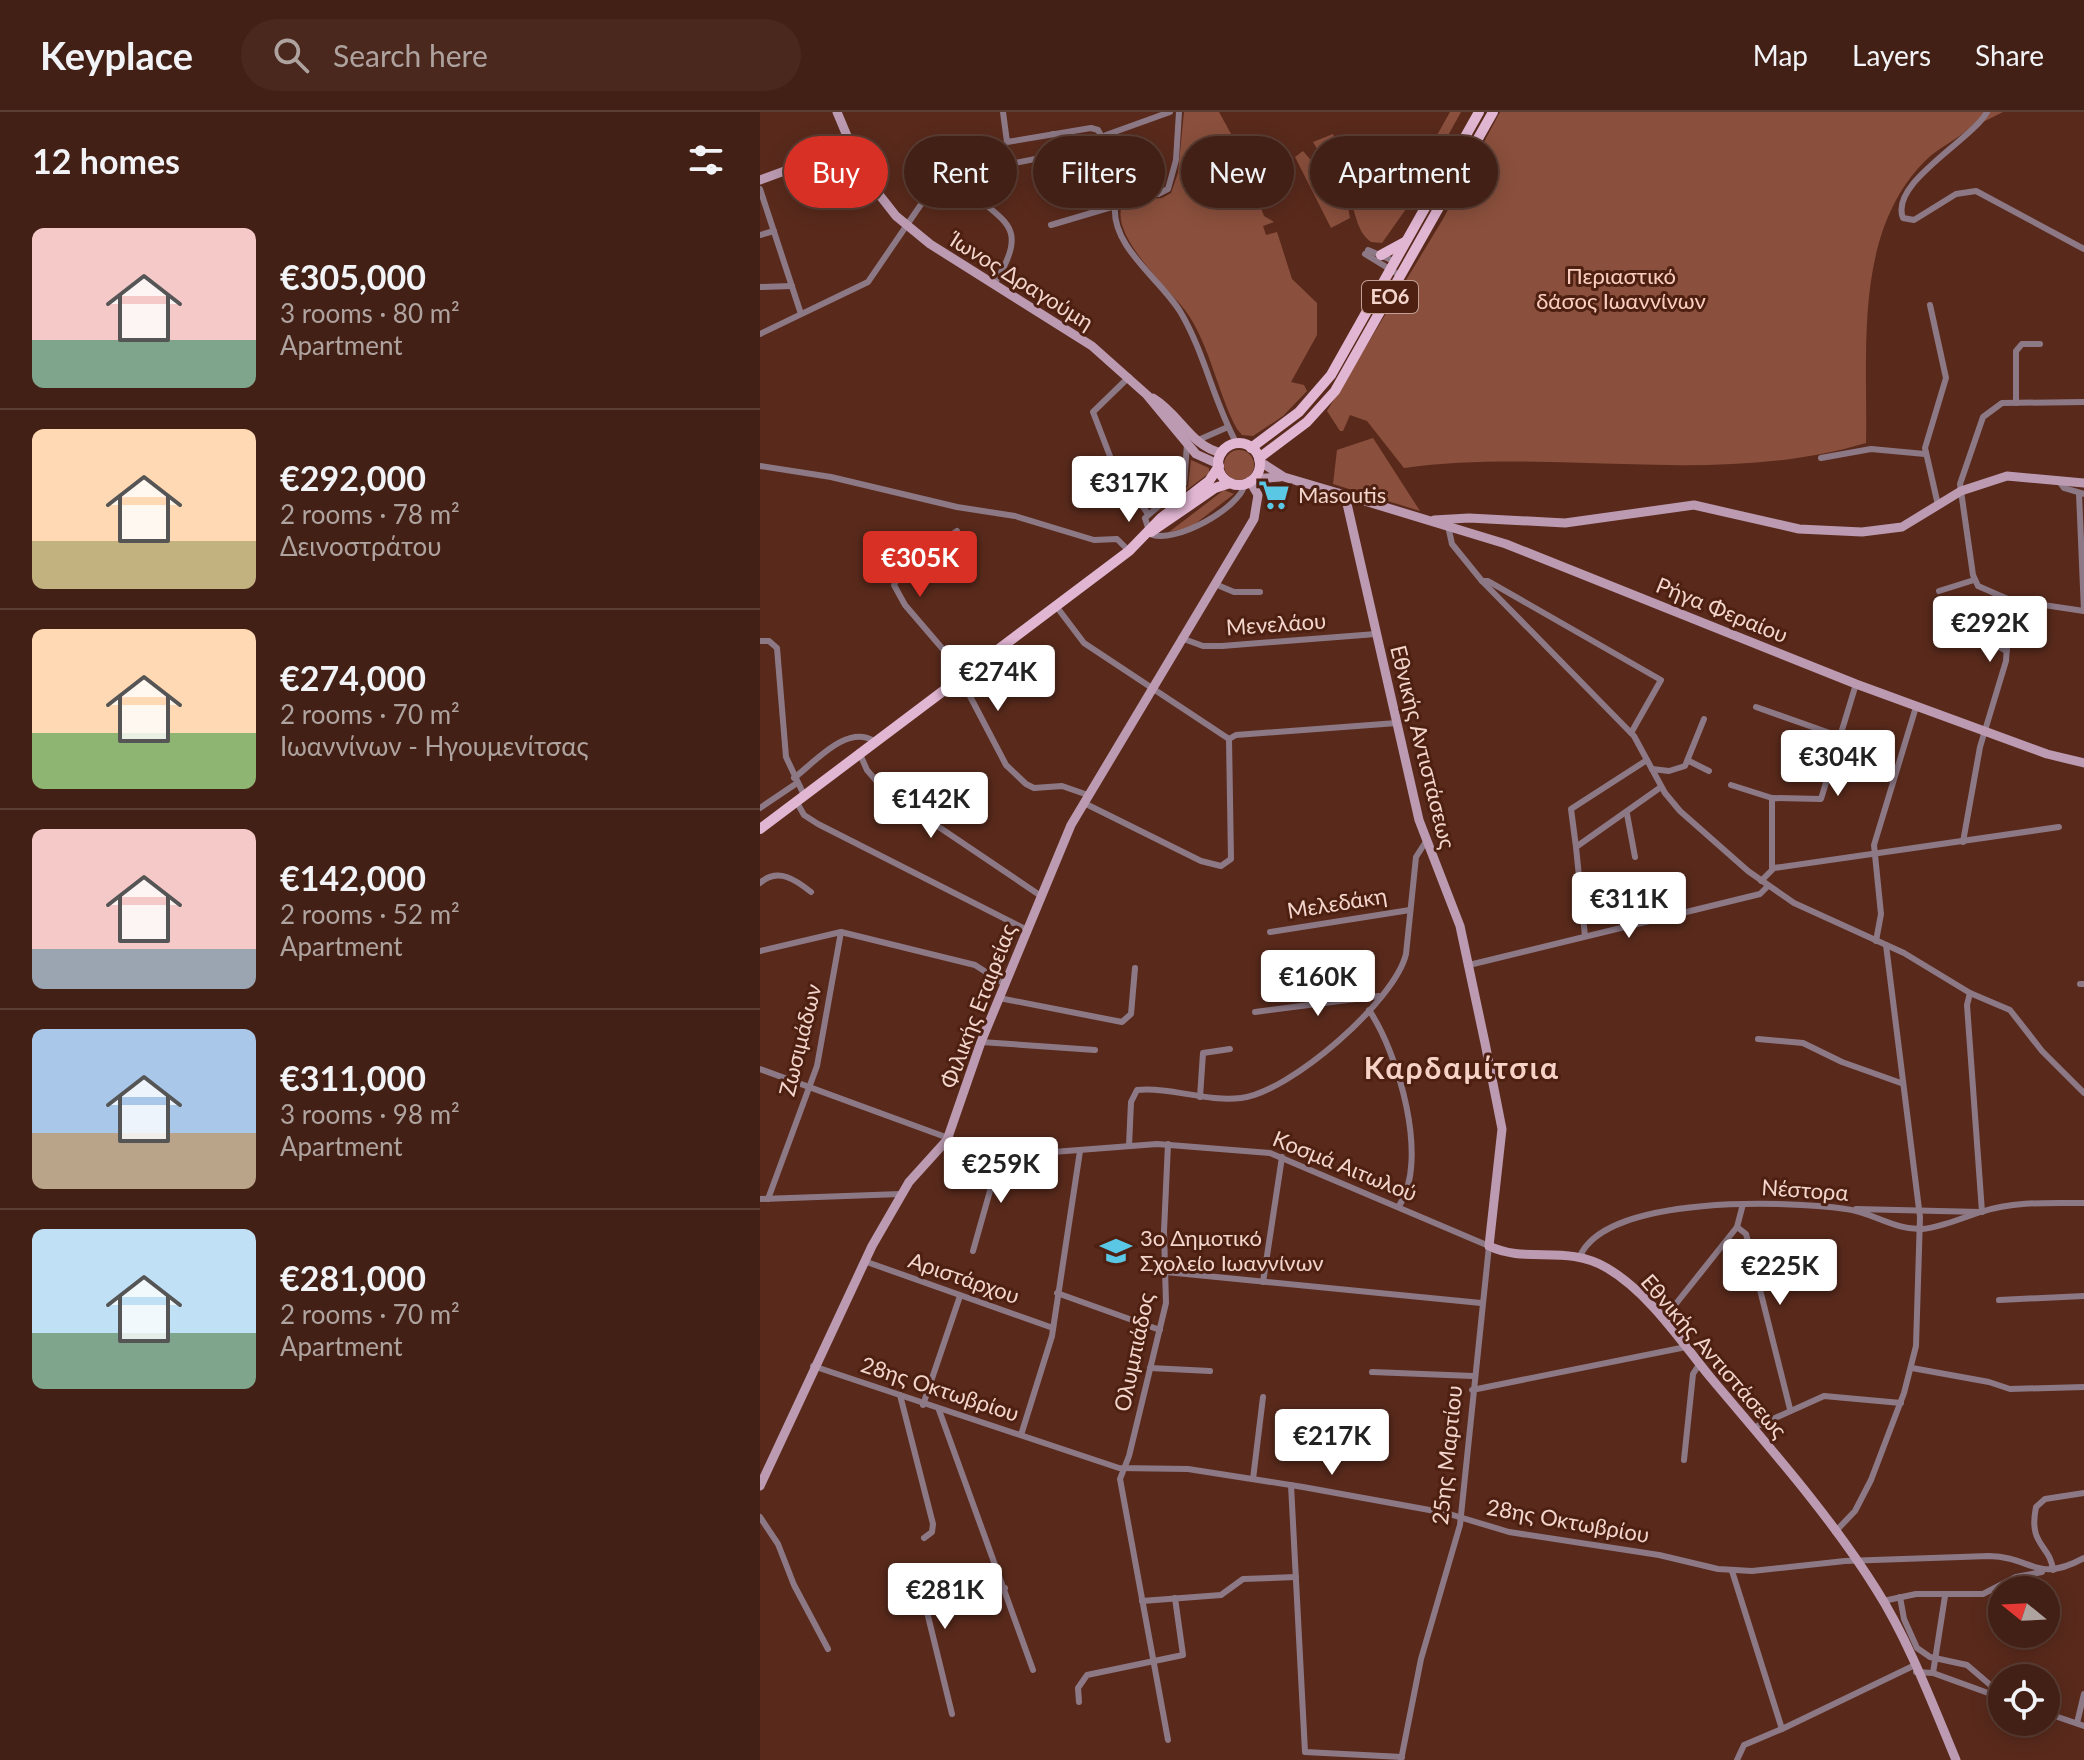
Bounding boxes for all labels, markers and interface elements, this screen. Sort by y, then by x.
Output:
search box [241,19,801,91]
text: Keyplace [40,32,193,78]
icon: search [269,33,313,77]
text: Search here [333,37,488,73]
text: Map [1753,38,1808,72]
text: Layers [1852,38,1931,72]
text: Share [1975,38,2044,72]
chip: Buy [784,136,888,208]
chip: Rent [904,136,1017,208]
chip: Filters [1033,136,1165,208]
chip: New [1181,136,1294,208]
chip: Apartment [1310,136,1498,208]
icon: filters [684,138,728,182]
text: 12 homes [32,140,180,181]
street label: Ίωνος Δραγούμη [944,225,1099,335]
text: €305,000 [280,256,426,297]
icon: home [96,260,192,356]
park label: Περιαστικό δάσος Ιωαννίνων [1536,262,1706,314]
road number: ΕΟ6 [1362,281,1418,313]
text: 3 rooms · 80 m² [280,297,460,329]
text: Apartment [280,329,403,361]
pin: €317K [1073,456,1185,524]
text: €292,000 [280,457,426,498]
icon: home [96,461,192,557]
text: €317K [1090,466,1168,498]
supermarket icon: Masoutis [1257,478,1291,512]
place label: Masoutis [1298,481,1386,508]
text: 2 rooms · 78 m² [280,498,460,530]
text: Δεινοστράτου [280,530,442,562]
pin: €305K [864,531,976,599]
text: €305K [881,541,959,573]
street label: Ρήγα Φεραίου [1652,571,1792,648]
pin: €292K [1934,596,2046,664]
text: €292K [1951,606,2029,638]
street label: Μενελάου [1225,607,1327,640]
street label: Εθνικής Αντιστάσεως [1385,642,1462,851]
pin: €274K [942,645,1054,713]
text: €274K [959,655,1037,687]
text: €274,000 [280,657,426,698]
icon: home [96,661,192,757]
text: 2 rooms · 70 m² [280,698,460,730]
text: Ιωαννίνων - Ηγουμενίτσας [280,730,589,762]
pin: €304K [1782,730,1894,798]
text: €304K [1799,740,1877,772]
pin: €142K [875,772,987,840]
text: €142K [892,782,970,814]
text: €142,000 [280,857,426,898]
icon: home [96,861,192,957]
pin: €311K [1573,872,1685,940]
street label: Μελεδάκη [1285,881,1389,924]
text: €311K [1590,882,1668,914]
text: 2 rooms · 52 m² [280,898,460,930]
street label: Φιλικής Εταιρείας [934,920,1021,1092]
text: Apartment [280,930,403,962]
pin: €160K [1262,950,1374,1018]
text: €160K [1279,960,1357,992]
street label: Ζωσιμάδων [773,981,826,1099]
district label: Καρδαμίτσια [1364,1049,1560,1085]
text: €311,000 [280,1057,426,1098]
icon: home [96,1061,192,1157]
text: 3 rooms · 98 m² [280,1098,460,1130]
street label: Κοσμά Αιτωλού [1269,1124,1421,1207]
text: Apartment [280,1130,403,1162]
pin: €259K [945,1137,1057,1205]
text: €259K [962,1147,1040,1179]
street label: Νέστορα [1761,1173,1849,1206]
place label: 3ο Δημοτικό Σχολείο Ιωαννίνων [1140,1224,1324,1276]
school or university icon: 3ο Δημοτικό Σχολείο Ιωαννίνων [1099,1234,1133,1268]
pin: €225K [1724,1239,1836,1307]
street label: Αριστάρχου [905,1246,1023,1309]
text: €225K [1741,1249,1819,1281]
text: €281,000 [280,1257,426,1298]
icon: home [96,1261,192,1357]
street label: Εθνικής Αντιστάσεως [1636,1268,1793,1443]
street label: Ολυμπιάδος [1108,1290,1159,1414]
text: 2 rooms · 70 m² [280,1298,460,1330]
text: Apartment [280,1330,403,1362]
street label: 28ης Οκτωβρίου [858,1350,1023,1427]
street label: 25ης Μαρτίου [1426,1384,1467,1526]
pin: €217K [1276,1409,1388,1477]
text: €217K [1293,1419,1371,1451]
street label: 28ης Οκτωβρίου [1485,1493,1651,1548]
pin: €281K [889,1563,1001,1631]
text: €281K [906,1573,984,1605]
north arrow [1988,1576,2060,1648]
map controls [1988,1576,2060,1736]
button: locate [1988,1664,2060,1736]

